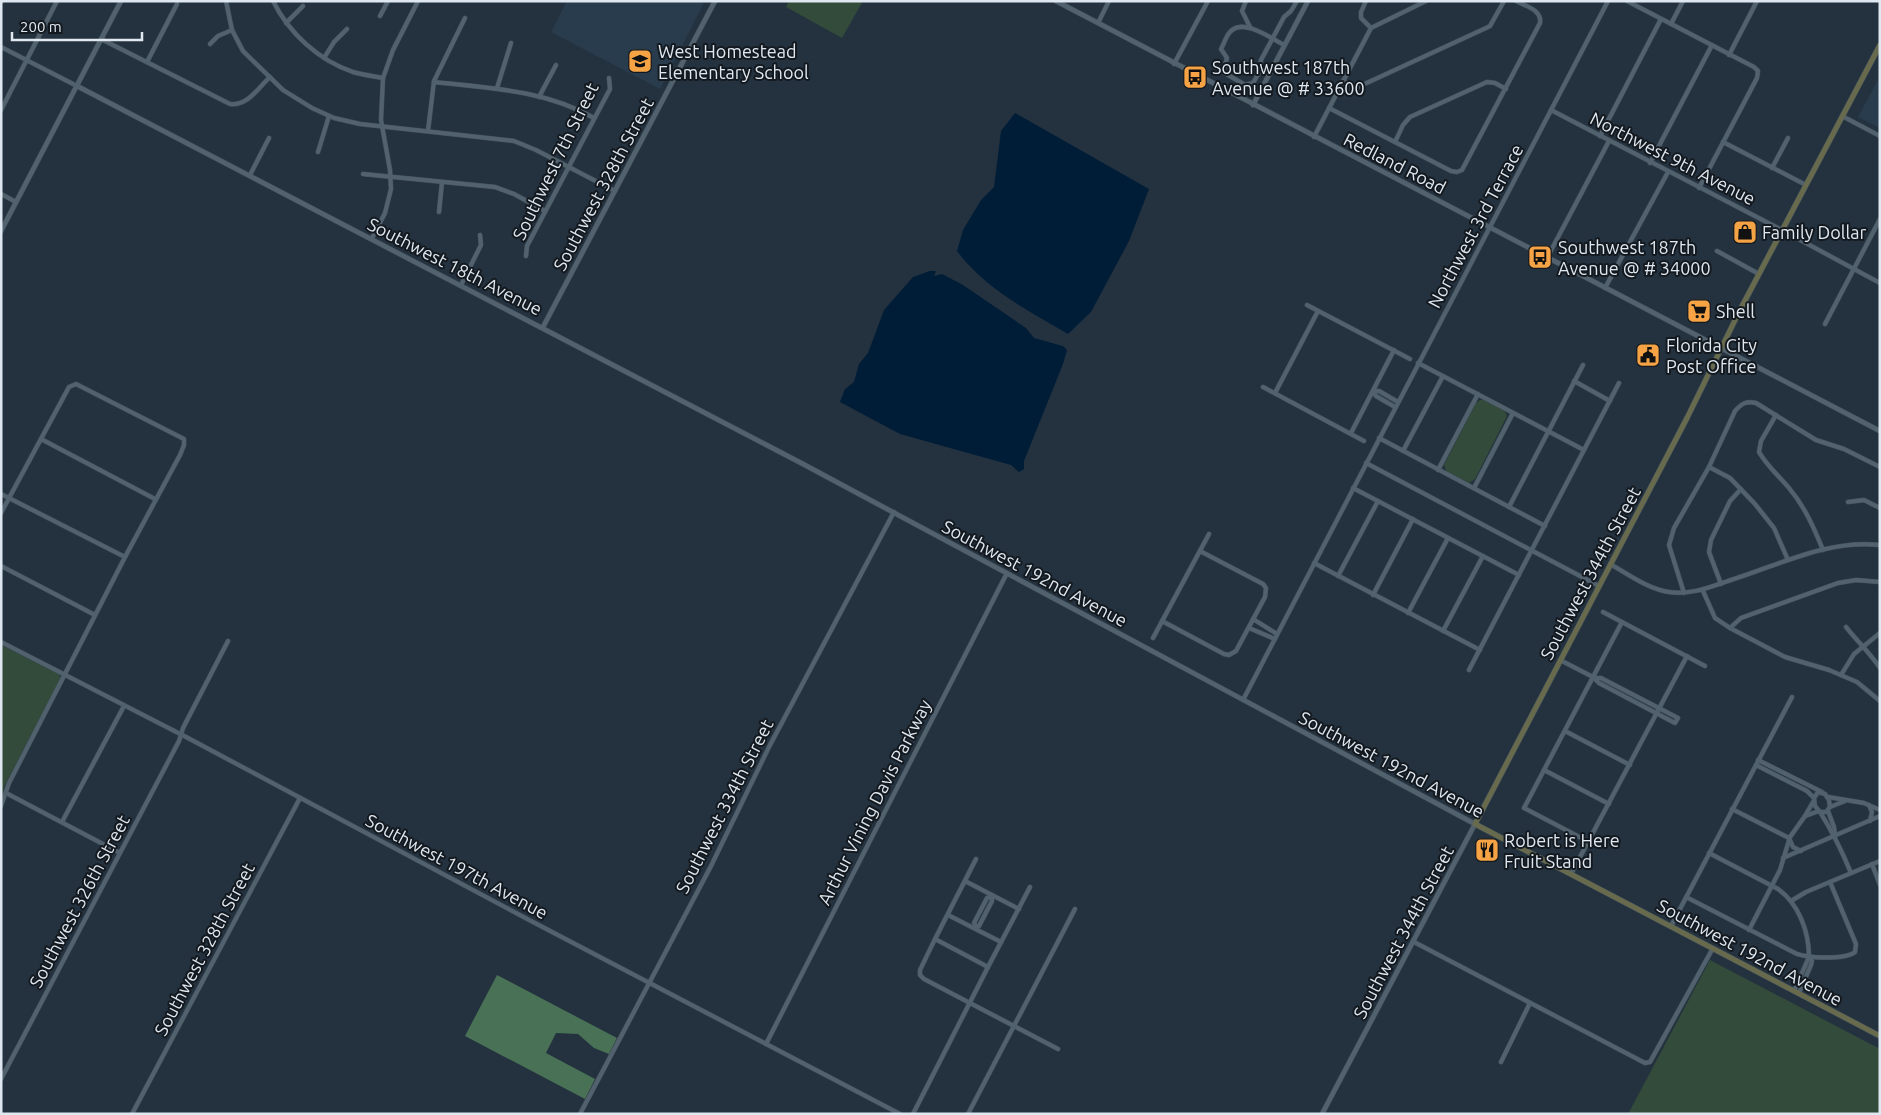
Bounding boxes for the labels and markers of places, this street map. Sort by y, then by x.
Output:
place label: West Homestead Elementary School [658,41,809,82]
school or university icon: West Homestead Elementary School [627,48,653,74]
place label: Southwest 187th Avenue @ # 33600 [1212,57,1365,98]
bus stop icon: Southwest 187th Avenue @ # 33600 [1182,64,1208,90]
shop icon: Family Dollar [1732,219,1758,245]
place label: Family Dollar [1762,222,1866,242]
place label: Southwest 187th Avenue @ # 34000 [1558,237,1711,278]
bus stop icon: Southwest 187th Avenue @ # 34000 [1527,244,1553,270]
supermarket icon: Shell [1686,298,1712,324]
place label: Shell [1716,301,1755,321]
place label: Florida City Post Office [1666,335,1757,376]
public building icon: Florida City Post Office [1635,342,1661,368]
place label: Robert is Here Fruit Stand [1504,830,1620,871]
restaurant icon: Robert is Here Fruit Stand [1474,837,1500,863]

